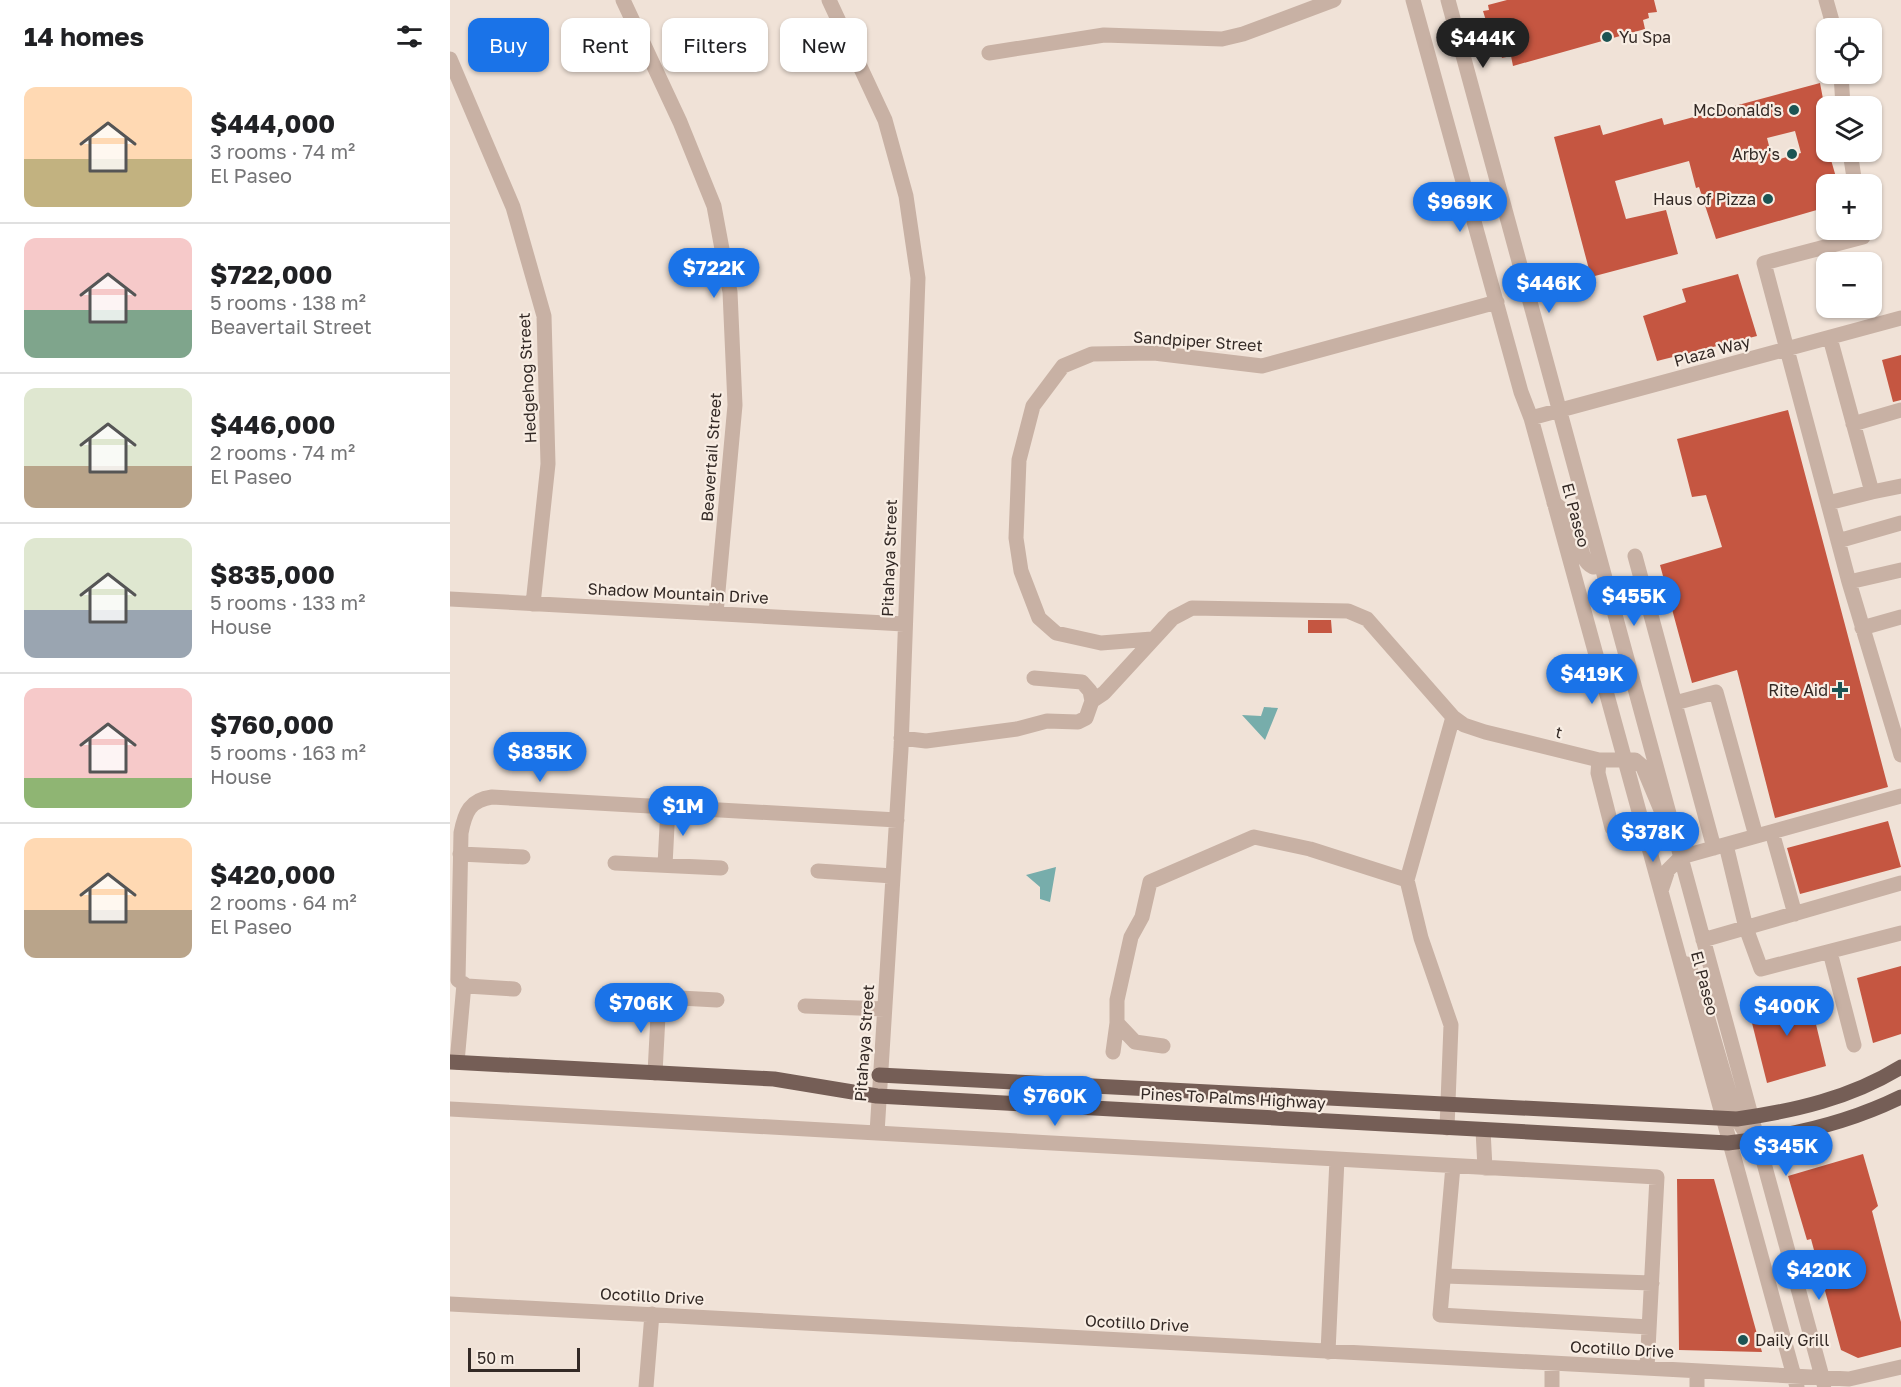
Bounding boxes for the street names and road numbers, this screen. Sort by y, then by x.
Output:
street label: Hedgehog Street [514,312,540,444]
street label: Sandpiper Street [1133,326,1263,356]
street label: Plaza Way [1672,331,1752,371]
street label: Beavertail Street [697,392,725,522]
street label: El Paseo [1558,481,1594,549]
street label: Pitahaya Street [877,499,901,617]
street label: Shadow Mountain Drive [587,578,769,608]
street label: t [1553,722,1565,742]
street label: El Paseo [1687,949,1723,1017]
street label: Pitahaya Street [850,984,878,1102]
street label: Pines To Palms Highway [1140,1083,1326,1113]
street label: Ocotillo Drive [599,1283,705,1309]
street label: Ocotillo Drive [1084,1310,1190,1336]
street label: Ocotillo Drive [1569,1336,1675,1362]

